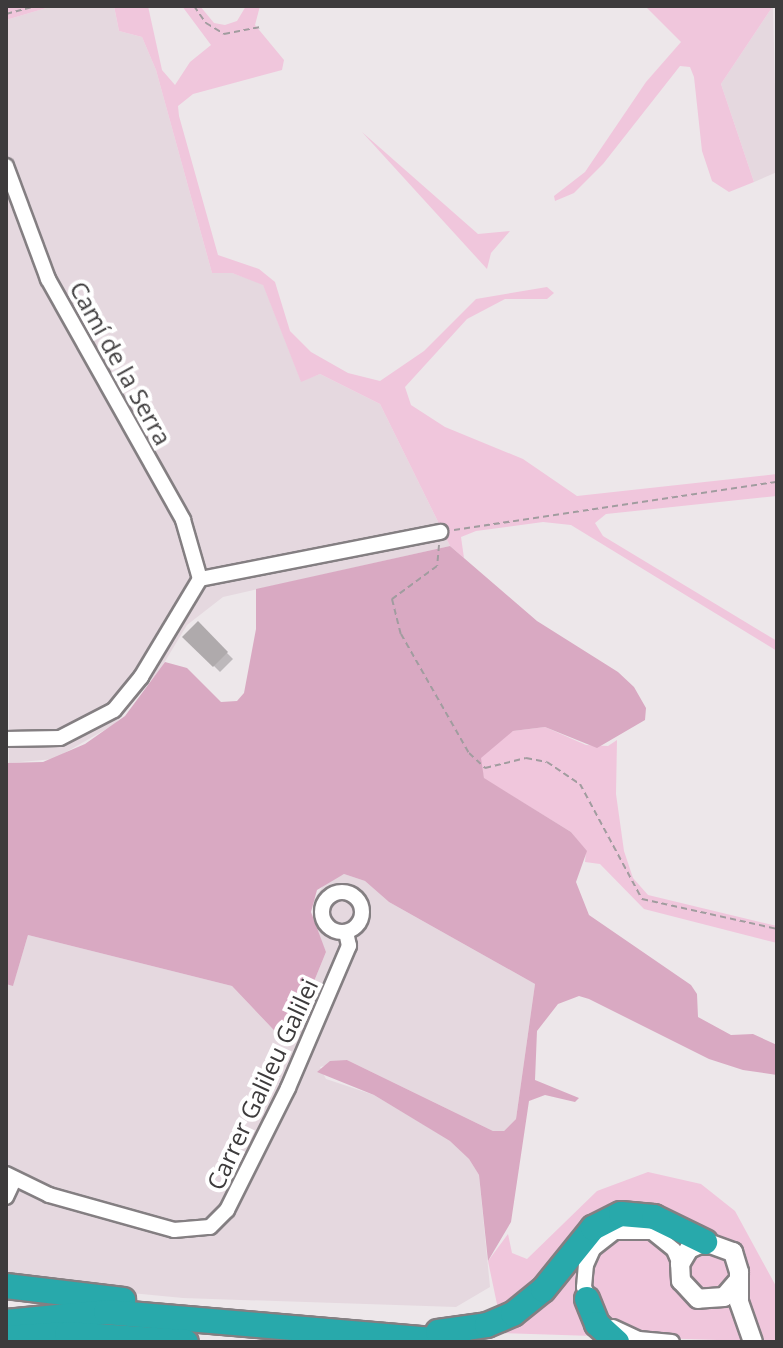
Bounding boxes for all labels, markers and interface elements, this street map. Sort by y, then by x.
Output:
street label: Camí de la Serra [64,276,178,450]
street label: Carrer Galileu Galilei [200,974,324,1194]

